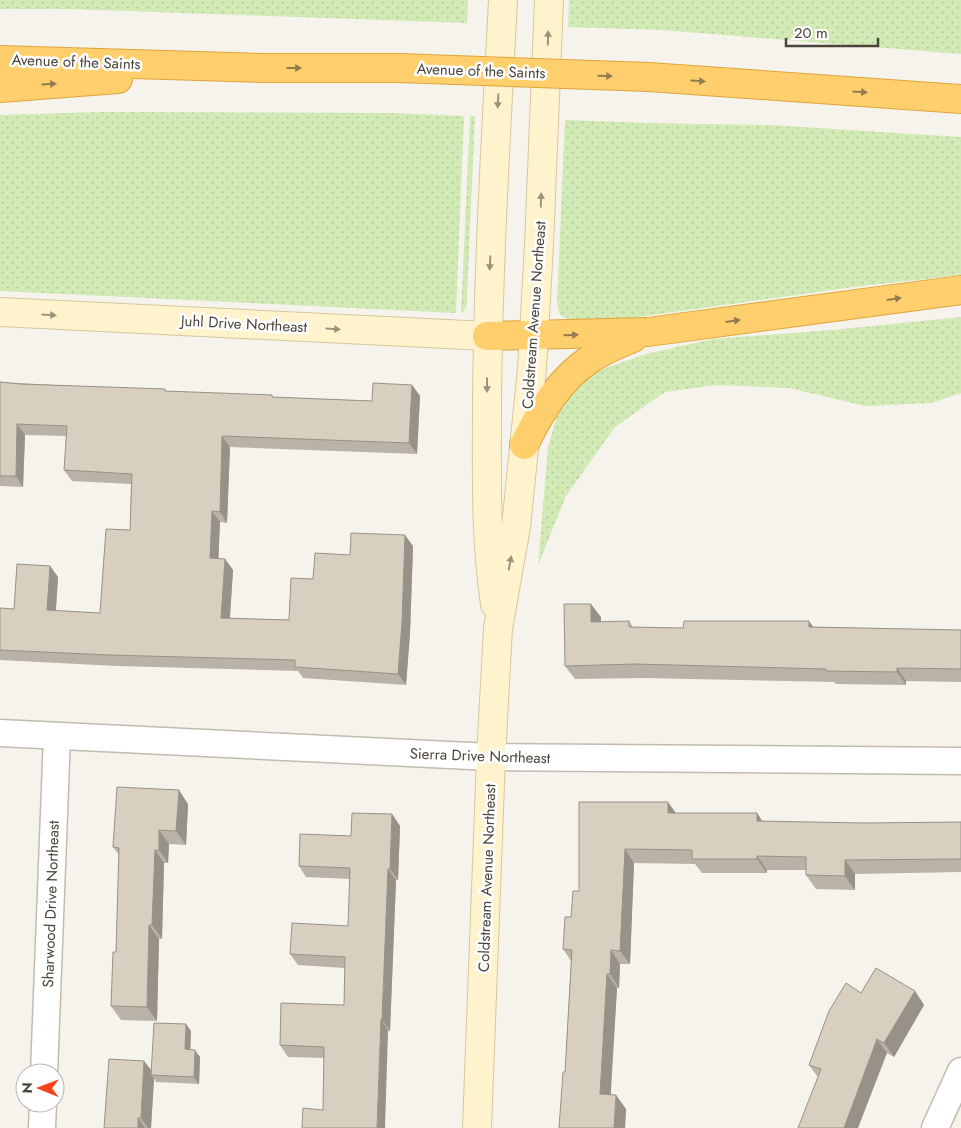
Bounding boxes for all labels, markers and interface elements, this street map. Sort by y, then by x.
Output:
scale bar [786,15,878,47]
text: 20 m [794,22,828,44]
one-way arrow [544,29,552,45]
street label: Avenue of the Saints [11,49,141,75]
street label: Avenue of the Saints [416,58,546,84]
one-way arrow [286,64,302,72]
one-way arrow [598,72,614,80]
one-way arrow [690,77,706,85]
one-way arrow [41,80,57,88]
one-way arrow [852,89,868,97]
one-way arrow [493,93,501,109]
one-way arrow [537,192,545,208]
street label: Coldstream Avenue Northeast [516,220,552,410]
one-way arrow [485,256,493,272]
one-way arrow [886,295,902,303]
street label: Juhl Drive Northeast [178,310,308,338]
one-way arrow [41,311,57,319]
one-way arrow [725,316,741,324]
one-way arrow [326,325,342,333]
one-way arrow [563,330,579,338]
one-way arrow [483,377,491,393]
one-way arrow [506,554,514,570]
street label: Sierra Drive Northeast [409,743,551,769]
street label: Coldstream Avenue Northeast [473,783,501,973]
street label: Sharwood Drive Northeast [37,820,65,988]
north arrow [15,1063,65,1113]
text: N [17,1082,37,1094]

